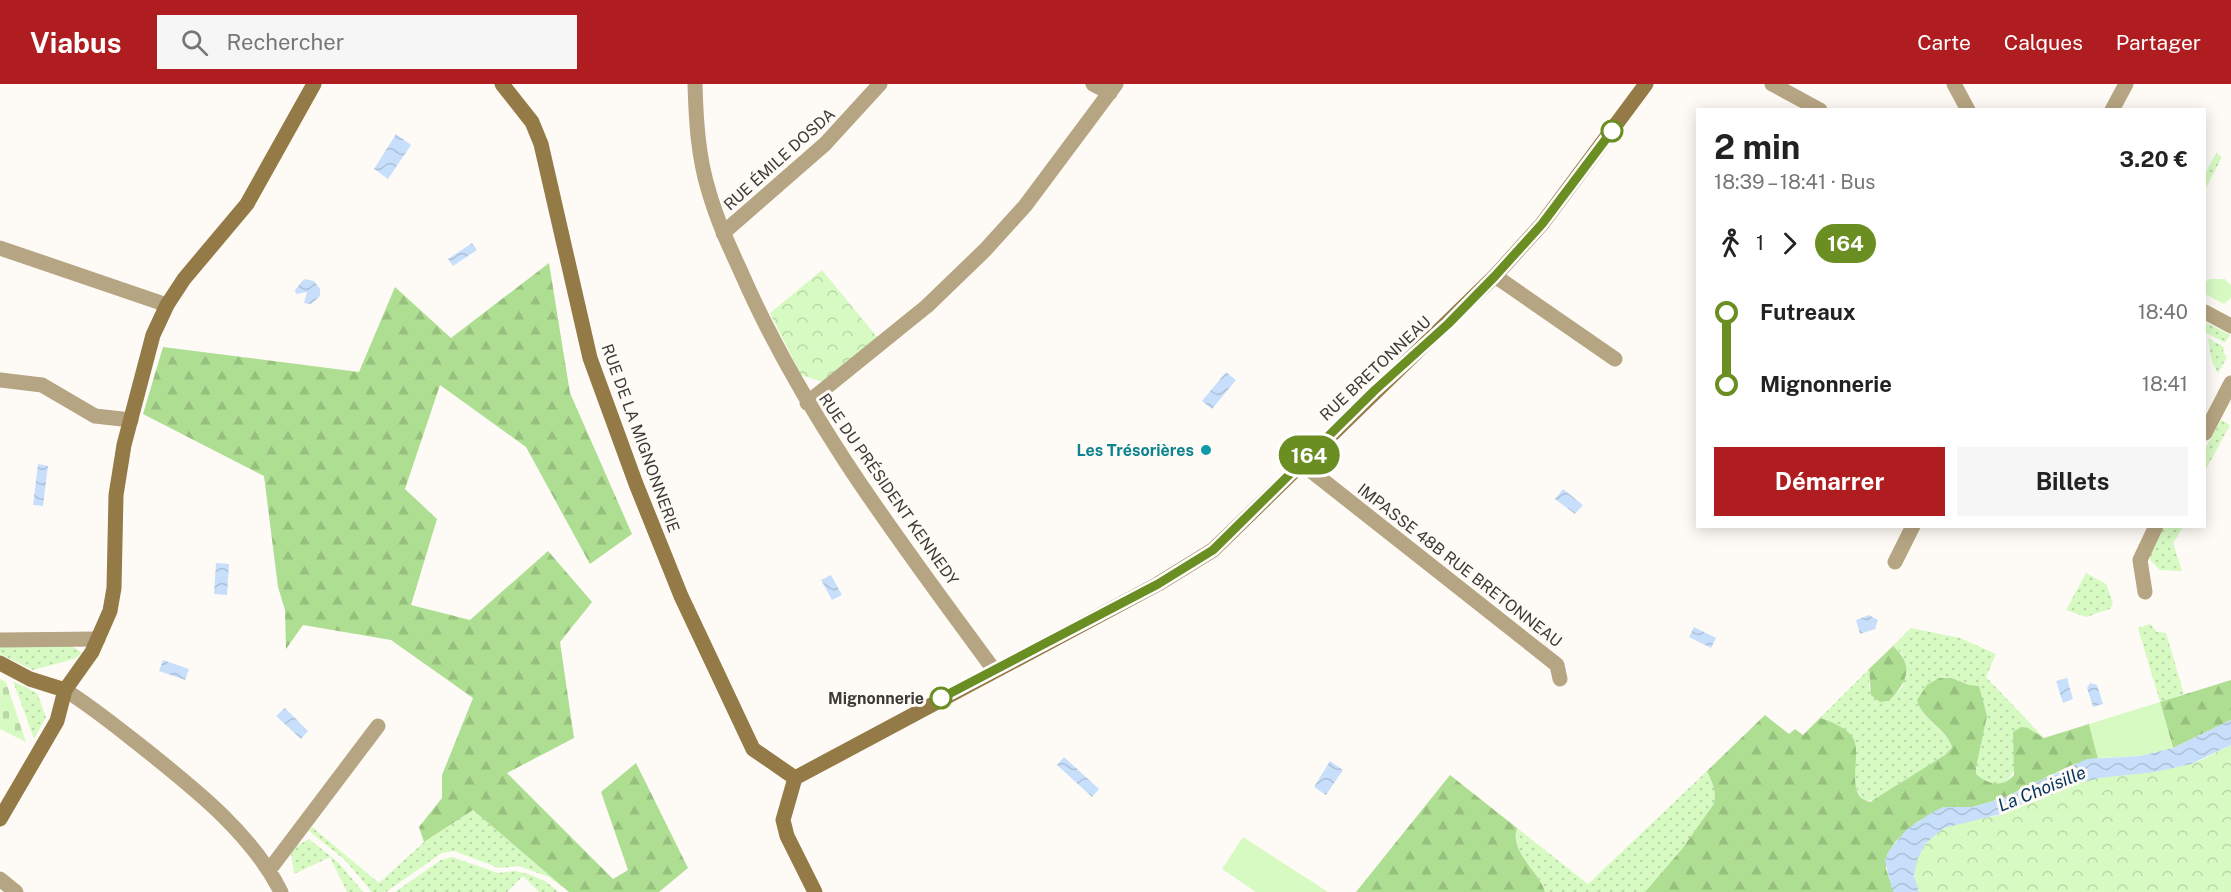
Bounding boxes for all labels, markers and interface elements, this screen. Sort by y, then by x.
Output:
search box [157,15,577,69]
text: Viabus [30,26,121,59]
icon: search [178,26,211,59]
text: Rechercher [226,29,344,55]
text: Carte [1917,30,1971,55]
text: Calques [2004,30,2083,55]
text: Partager [2116,30,2201,55]
street label: RUE ÉMILE DOSDA [719,104,839,214]
unlabelled marker [1601,120,1623,142]
text: 2 min [1714,128,1800,166]
text: 3.20 € [2120,146,2188,172]
text: 18:39 – 18:41 · Bus [1714,170,1875,194]
icon: walk [1714,227,1747,260]
icon: forward [1773,227,1806,260]
text: 1 [1756,231,1764,255]
text: 164 [1827,231,1864,256]
text: Futreaux [1760,299,1856,325]
text: 18:40 [2138,300,2188,324]
street label: RUE BRETONNEAU [1316,312,1435,425]
street label: RUE DE LA MIGNONNERIE [598,341,683,535]
text: Mignonnerie [1760,371,1892,397]
text: 18:41 [2142,372,2188,396]
street label: RUE DU PRÉSIDENT KENNEDY [815,389,963,589]
line badge: 164 [1274,436,1344,475]
place label: Les Trésorières [1076,441,1194,460]
marker: Les Trésorières [1199,443,1213,457]
text: 164 [1291,443,1327,468]
button: Démarrer [1714,447,1945,516]
button: Billets [1957,447,2188,516]
street label: IMPASSE 48B RUE BRETONNEAU [1354,480,1566,651]
marker: Mignonnerie [930,687,952,709]
place label: Mignonnerie [828,689,924,708]
water label: La Choisille [1995,761,2089,816]

